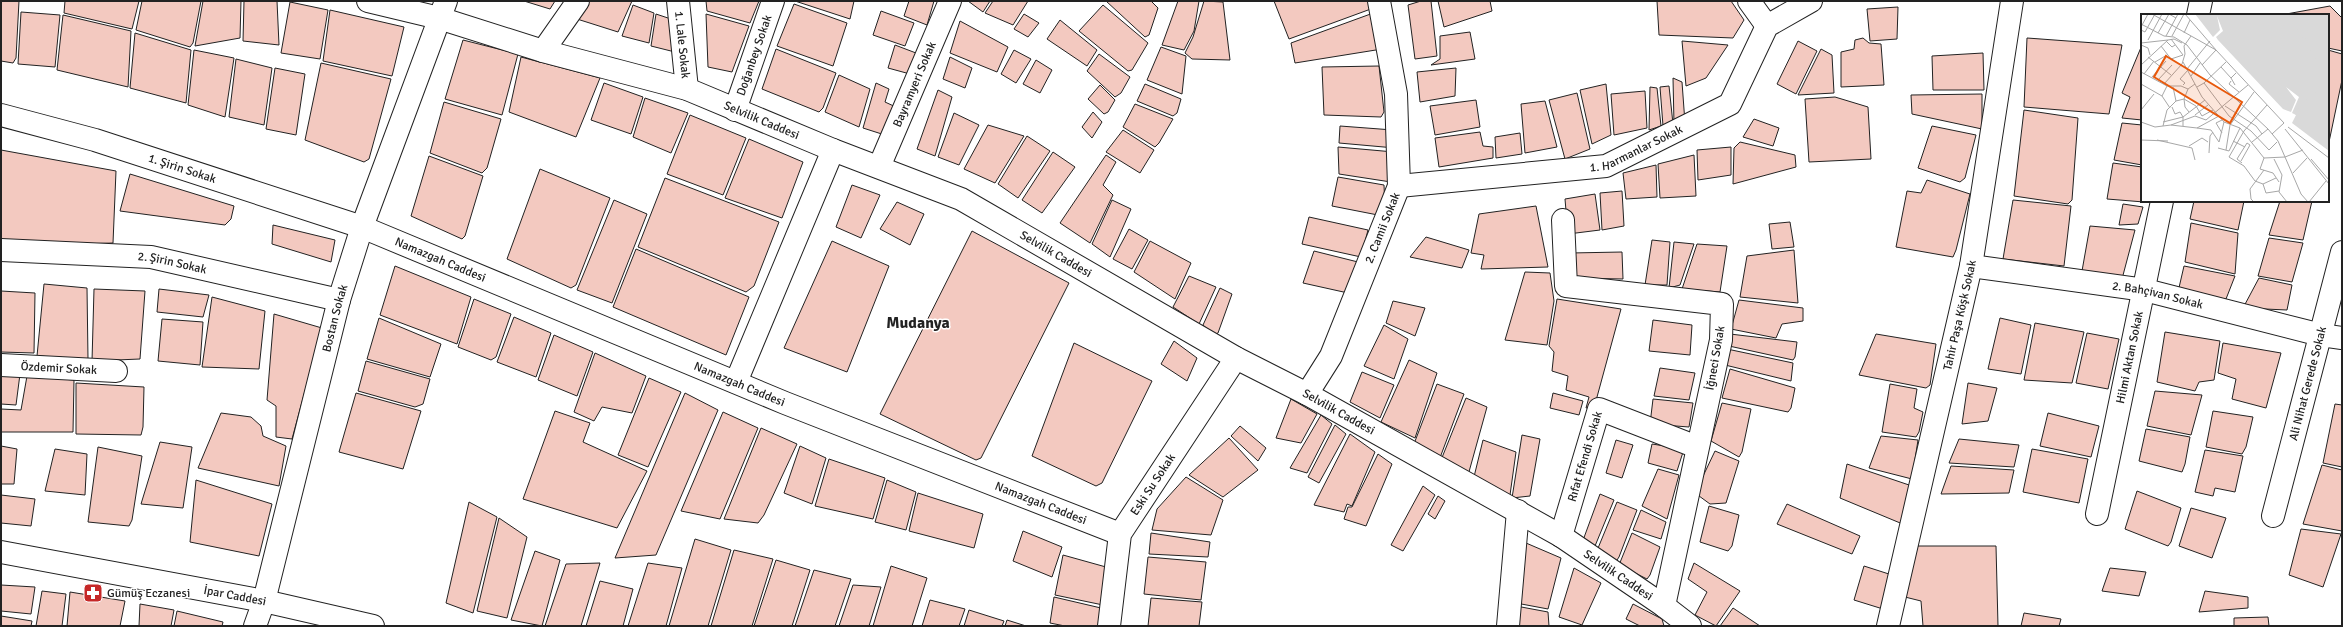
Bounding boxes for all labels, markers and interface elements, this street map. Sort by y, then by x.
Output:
street label: 1. Lale Sokak [671,10,693,79]
street label: Doğanbey Sokak [734,13,776,98]
inset map [2141,14,2329,202]
street label: Bayramyeri Sokak [890,39,940,130]
street label: Selvilik Caddesi [721,98,802,143]
street label: 1. Harmanlar Sokak [1589,122,1685,176]
street label: 1. Şirin Sokak [146,151,218,187]
street label: 2. Camii Sokak [1362,190,1404,266]
street label: Selvilik Caddesi [1017,228,1094,281]
street label: Namazgah Caddesi [392,234,488,286]
street label: 2. Şirin Sokak [137,249,208,278]
street label: Tahir Paşa Köşk Sokak [1940,259,1980,372]
street label: 2. Bahçivan Sokak [2111,279,2205,313]
street label: Bostan Sokak [319,283,351,354]
street label: Hilmi Aktan Sokak [2113,310,2147,405]
district label: Mudanya [886,313,950,333]
street label: İğneci Sokak [1702,325,1729,391]
street label: Ali Nihat Gerede Sokak [2286,325,2330,442]
street label: Özdemir Sokak [20,359,97,378]
street label: Namazgah Caddesi [692,359,787,410]
street label: Selvilik Caddesi [1300,386,1377,438]
street label: Rıfat Efendi Sokak [1565,410,1606,504]
street label: Eski Su Sokak [1127,451,1179,518]
street label: Namazgah Caddesi [993,479,1089,528]
street label: Selvilik Caddesi [1581,547,1656,604]
pharmacy icon: Gümüş Eczanesi [82,582,104,604]
street label: İpar Caddesi [202,583,268,609]
place label: Gümüş Eczanesi [107,586,190,601]

